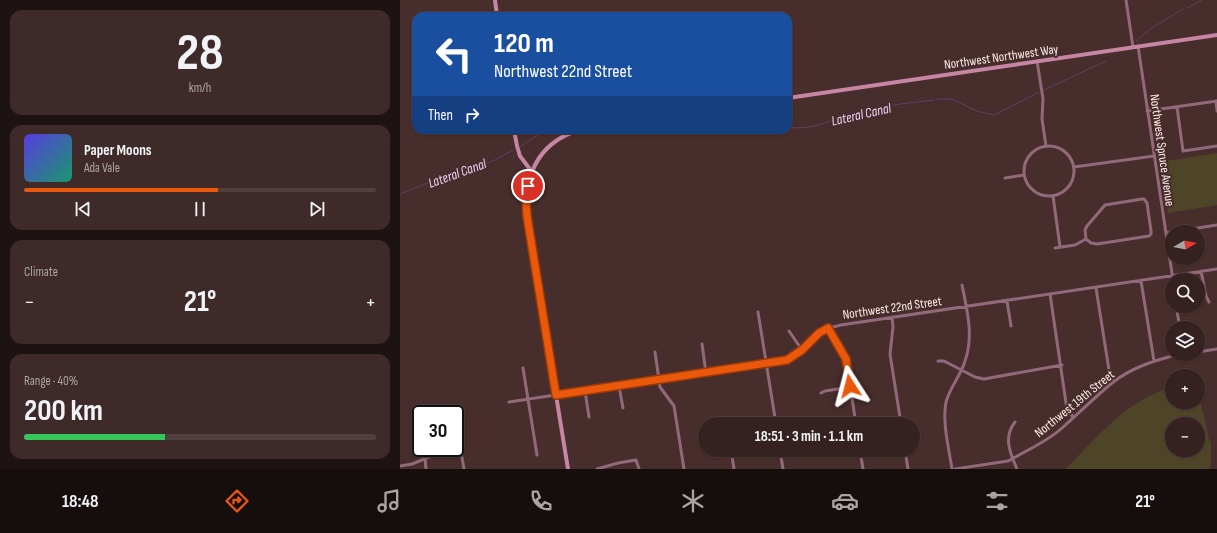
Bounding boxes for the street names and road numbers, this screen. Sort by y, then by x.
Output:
street label: Northwest Northwest Way [943,41,1059,73]
street label: Northwest Spruce Avenue [1146,93,1178,207]
street label: Northwest 22nd Street [842,293,943,323]
street label: Northwest 19th Street [1031,367,1118,441]

